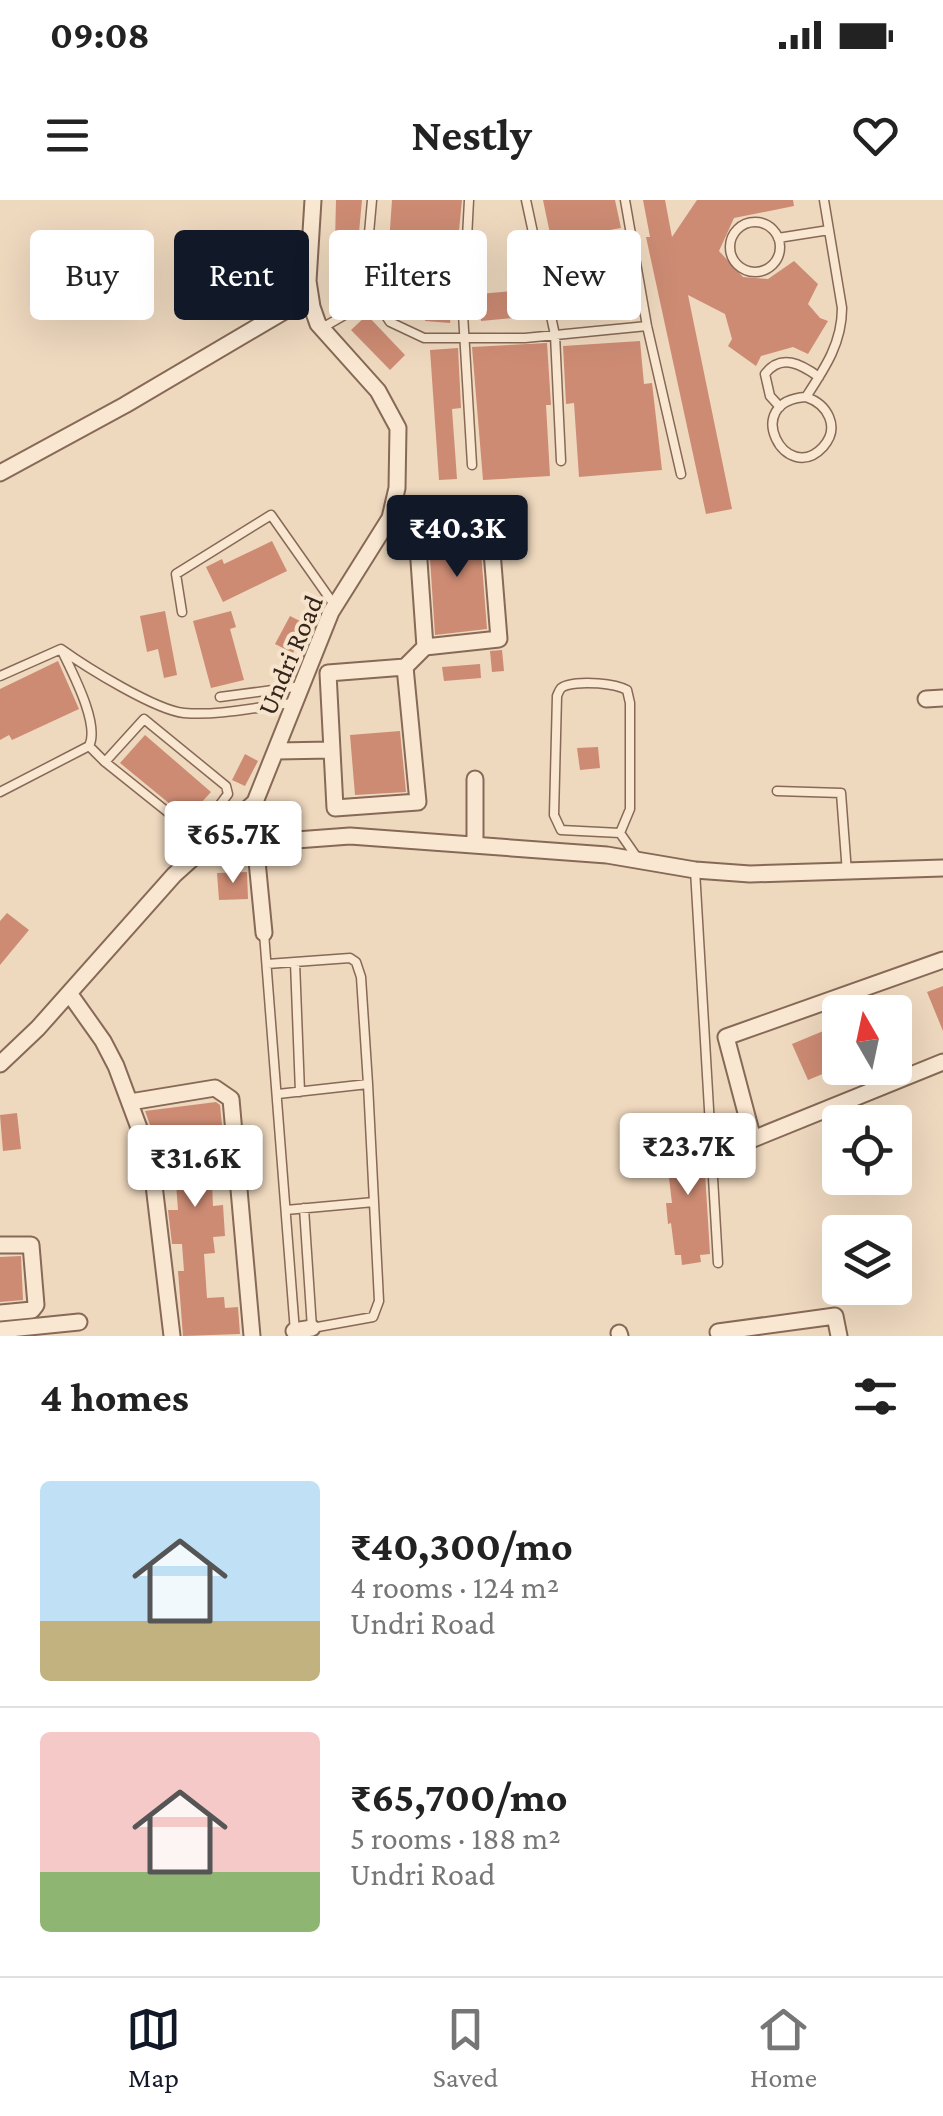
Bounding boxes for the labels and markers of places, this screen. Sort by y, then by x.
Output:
pin: ₹40.3K [376,495,538,580]
pin: ₹65.7K [152,801,314,886]
pin: ₹23.7K [607,1113,769,1198]
pin: ₹31.6K [114,1125,276,1210]

